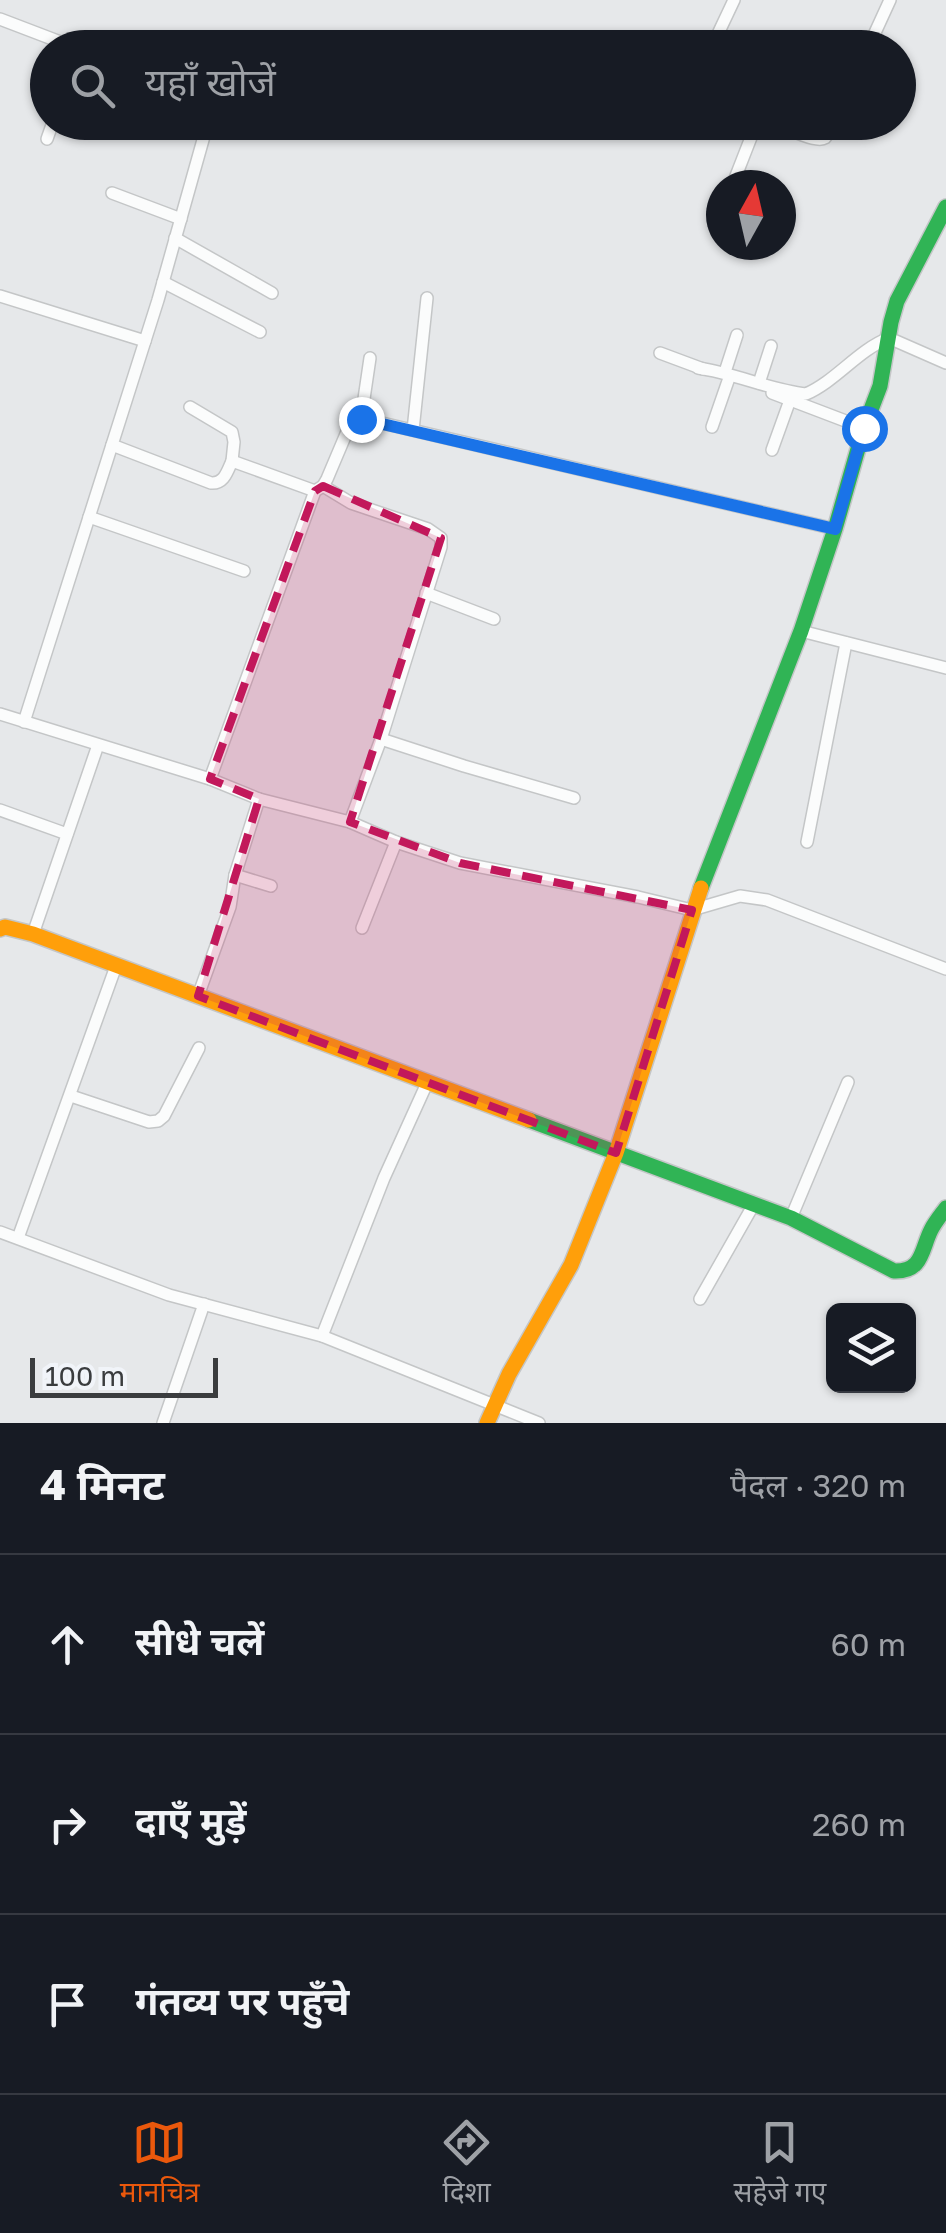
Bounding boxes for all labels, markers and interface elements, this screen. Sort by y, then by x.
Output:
search box [30,30,916,140]
icon: search [65,58,120,113]
text: यहाँ खोजें [145,59,276,104]
north arrow [706,170,796,260]
route end [339,397,385,443]
route start [842,406,888,452]
map controls [826,1303,916,1393]
button: layers [826,1303,916,1393]
scale bar [30,1353,218,1398]
text: 100 m [45,1359,125,1392]
text: 4 मिनट [40,1459,165,1509]
text: पैदल · 320 m [730,1466,906,1504]
icon: ahead [40,1617,95,1672]
text: सीधे चलें [135,1618,264,1663]
text: 60 m [830,1625,906,1663]
icon: right [40,1797,95,1852]
text: दाएँ मुड़ें [135,1798,247,1843]
text: 260 m [812,1805,906,1843]
icon: arrive [40,1977,95,2032]
text: गंतव्य पर पहुँचे [135,1978,349,2023]
tab: मानचित्र [120,2115,200,2213]
tab: दिशा [439,2115,494,2213]
tab: सहेजे गए [733,2115,826,2213]

